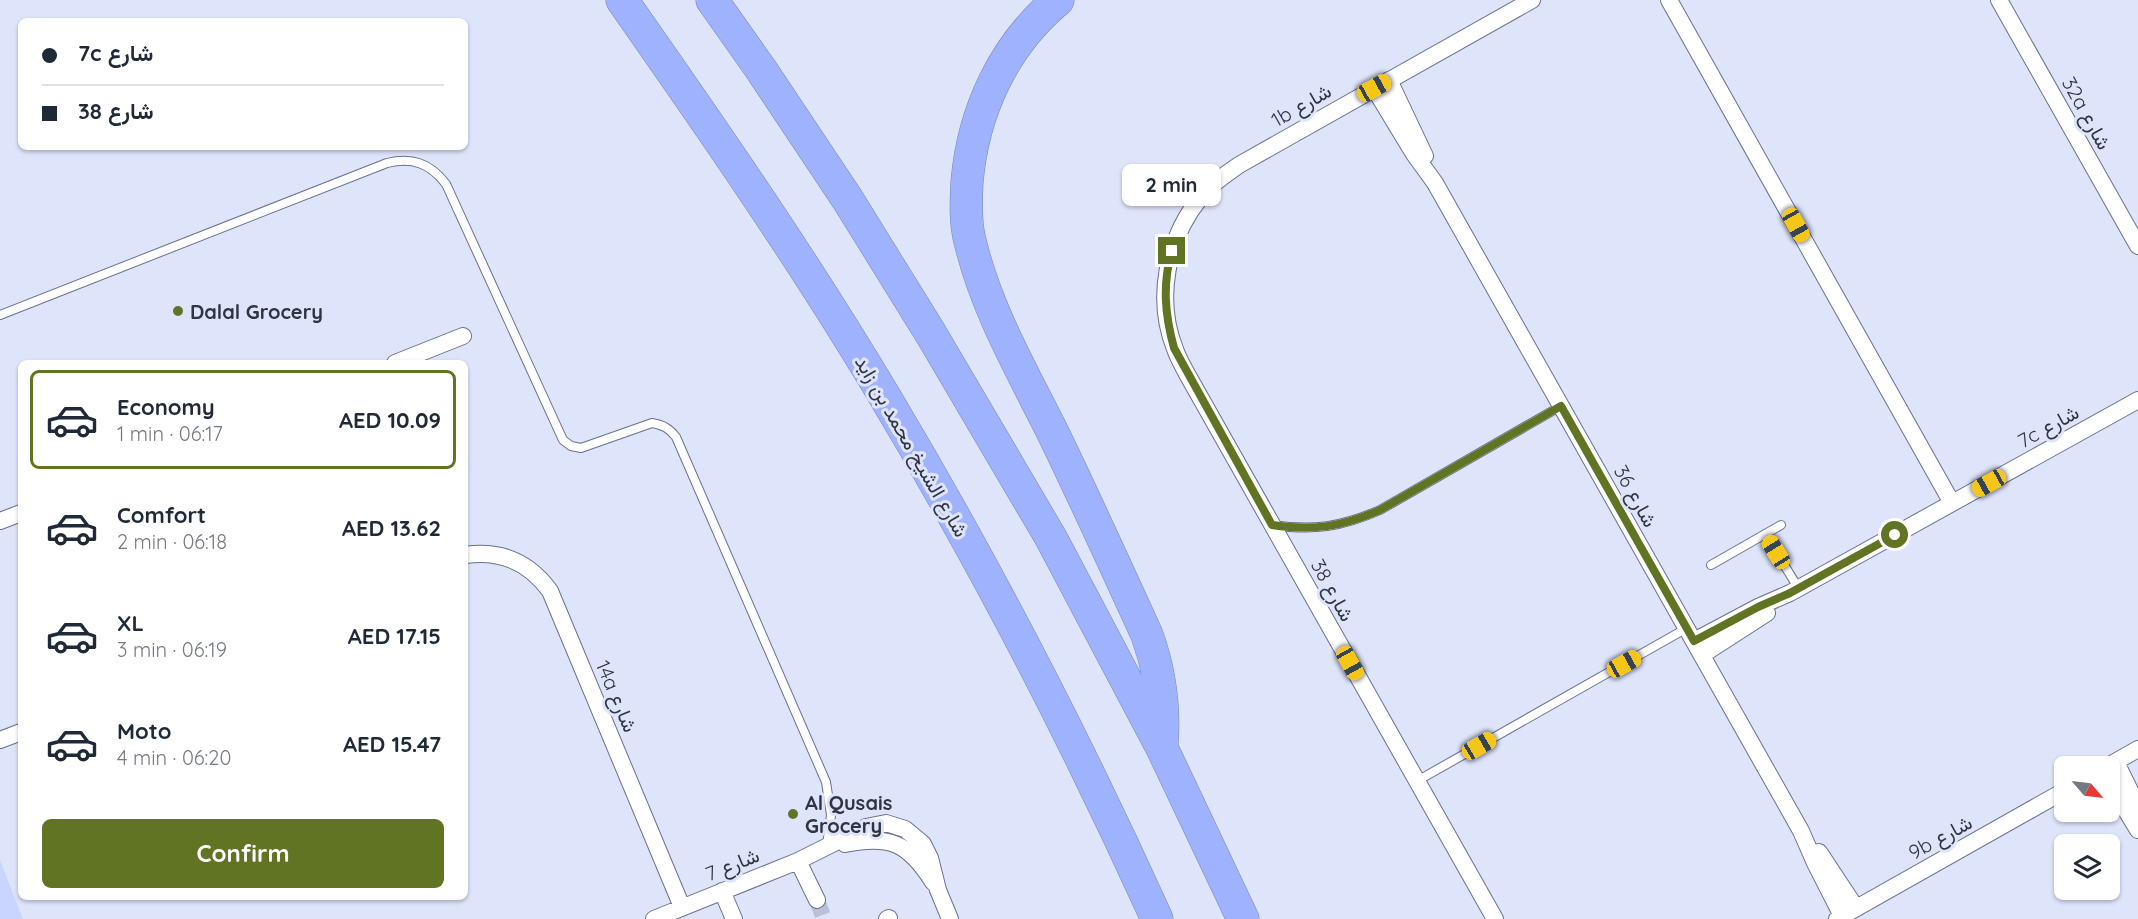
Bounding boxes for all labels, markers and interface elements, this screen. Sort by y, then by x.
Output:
text: 7c شارع [78,39,153,67]
car [1354,71,1394,105]
street label: 32a شارع [2055,72,2117,155]
street label: 1b شارع [1267,78,1336,134]
text: شارع 38 [78,97,154,125]
callout: 2 min [1122,164,1222,206]
text: 2 min [1145,172,1198,197]
car [1779,205,1813,245]
route end [1158,237,1185,264]
place label: Dalal Grocery [190,299,323,324]
marker: Dalal Grocery [171,304,185,318]
street label: شارع الشيخ محمد بن زايد [848,351,974,542]
icon: car [45,393,99,447]
text: Economy [117,393,215,421]
street label: 7c شارع [2013,399,2084,455]
text: AED 10.09 [339,406,441,434]
text: 1 min · 06:17 [117,421,223,446]
street label: شارع 36 [1607,461,1663,532]
car [1969,466,2009,500]
icon: car [45,501,99,555]
text: Comfort [117,501,206,529]
text: AED 13.62 [342,514,441,542]
route start [1881,521,1908,548]
text: 2 min · 06:18 [117,529,227,554]
car [1759,532,1793,572]
street label: شارع 38 [1304,555,1360,626]
icon: car [45,609,99,663]
text: XL [117,609,144,637]
text: AED 17.15 [348,622,441,650]
text: 3 min · 06:19 [117,637,227,662]
car [1333,643,1367,683]
car [1604,647,1644,681]
street label: 14a شارع [589,656,643,736]
icon: car [45,717,99,771]
text: Moto [117,717,171,745]
car [1459,729,1499,763]
text: AED 15.47 [343,730,441,758]
text: 4 min · 06:20 [117,745,231,770]
north arrow [2054,756,2120,822]
map controls [2054,756,2120,900]
place label: Al Qusais Grocery [805,790,892,838]
marker: Al Qusais Grocery [786,807,800,821]
street label: 9b شارع [1904,809,1977,866]
button: Confirm [42,819,444,888]
button: layers [2054,834,2120,900]
street label: شارع 7 [701,842,763,888]

